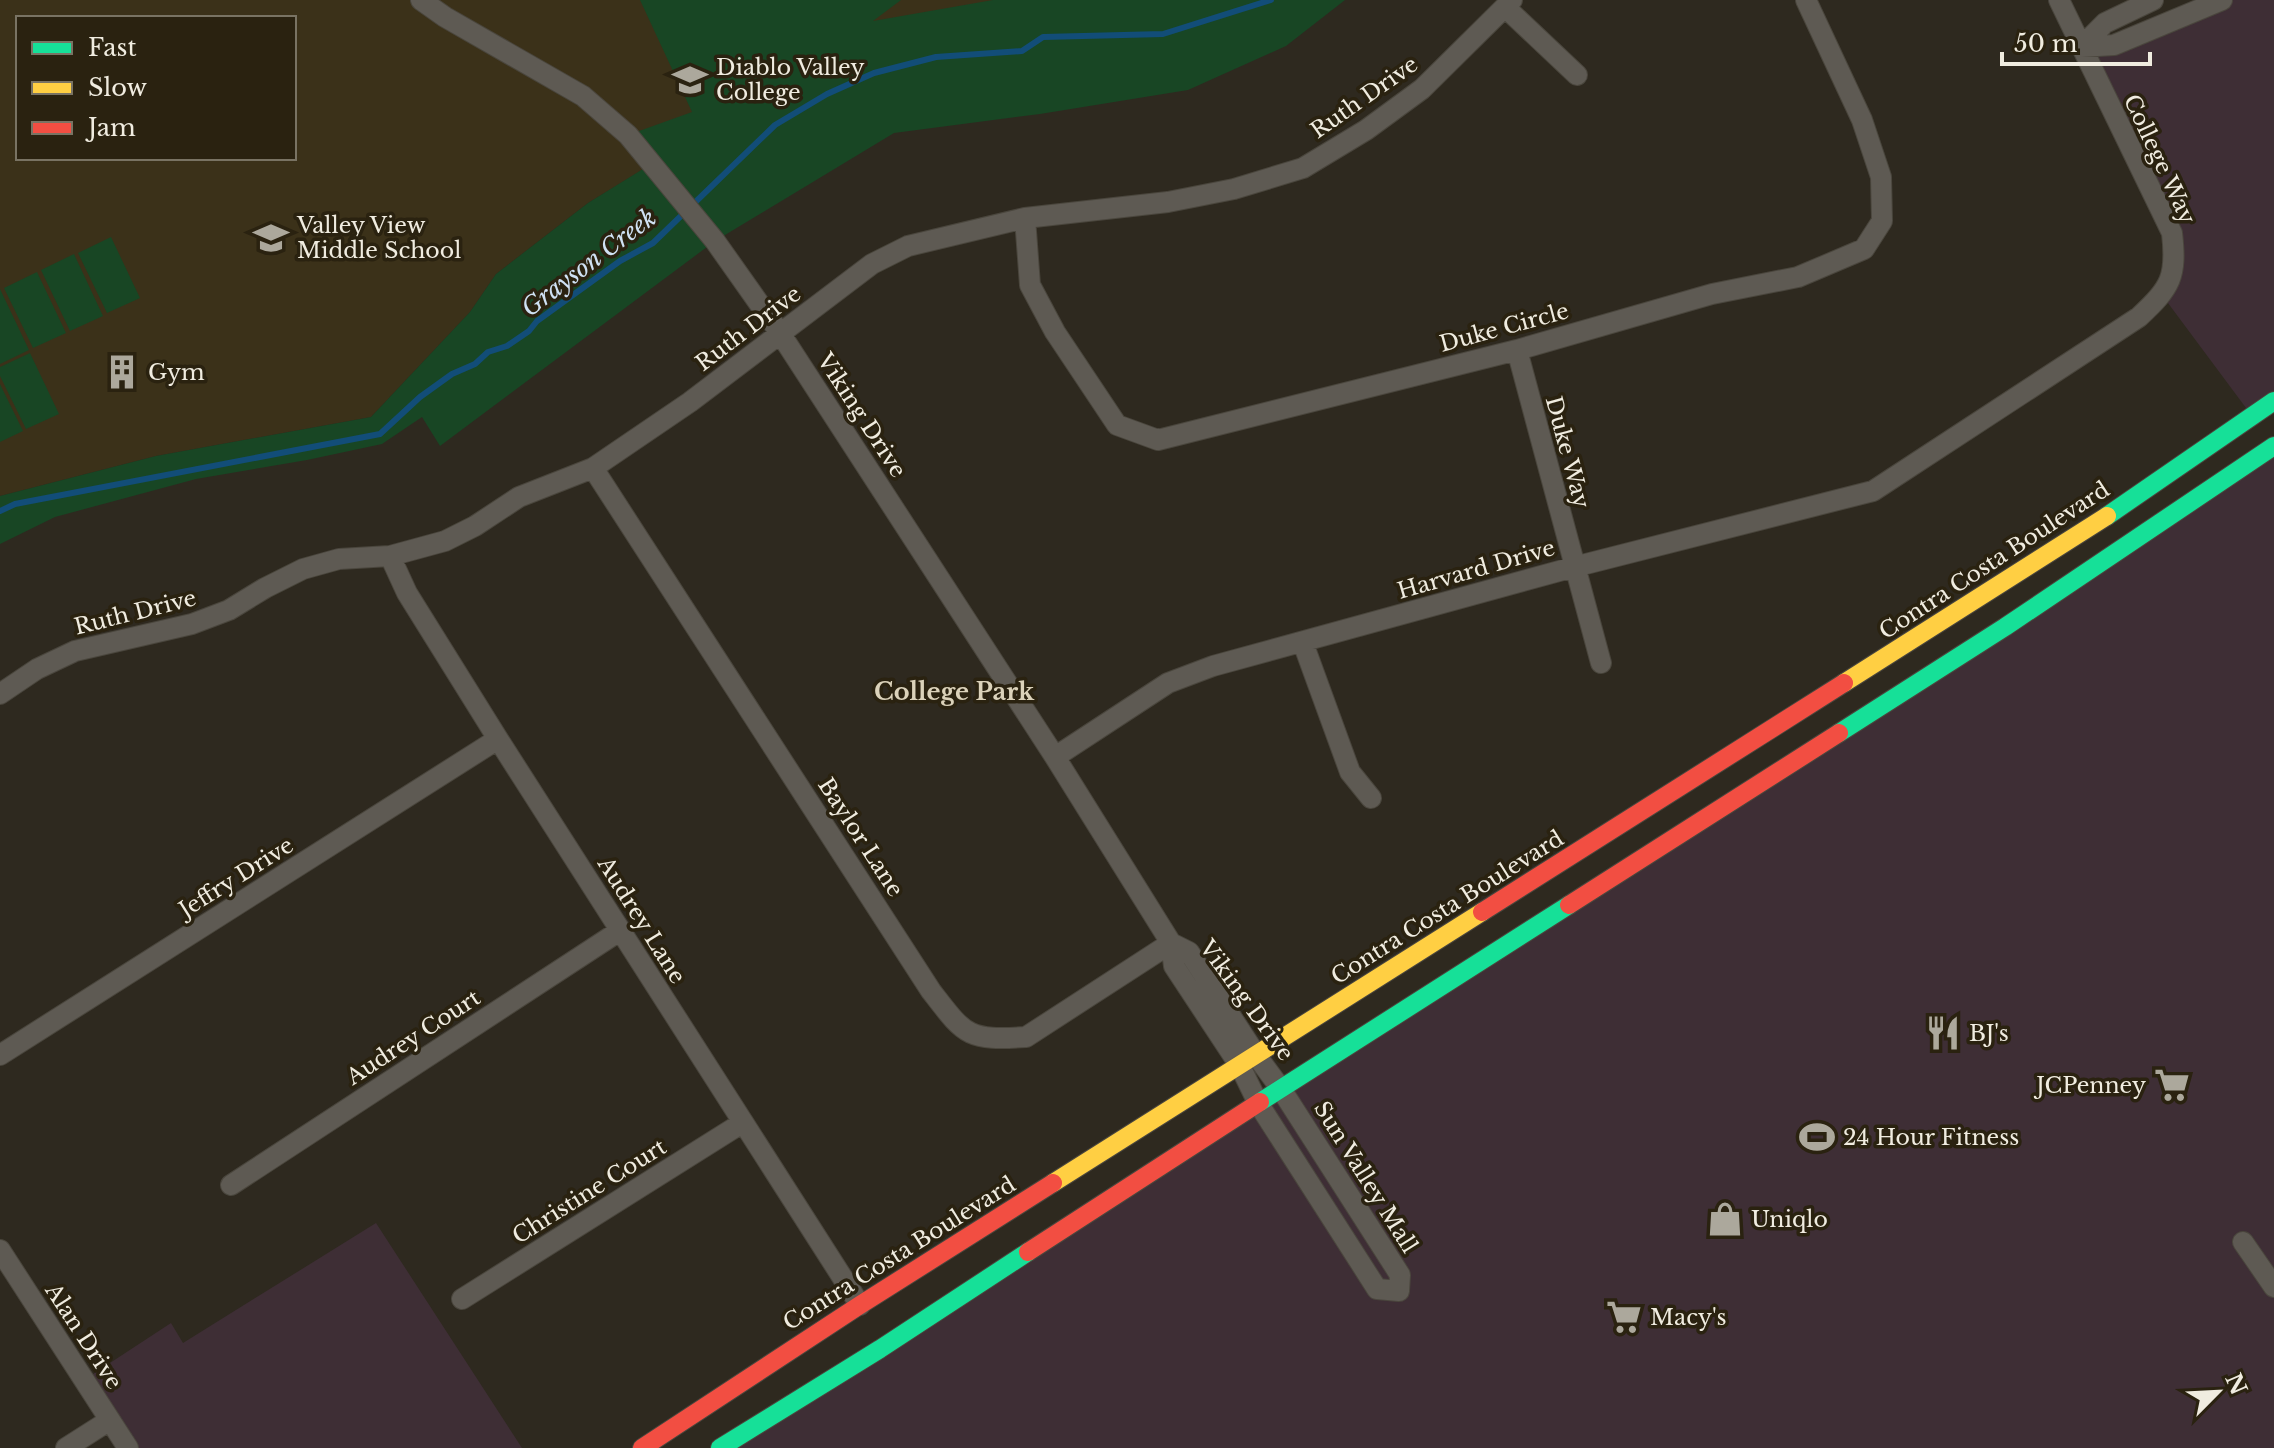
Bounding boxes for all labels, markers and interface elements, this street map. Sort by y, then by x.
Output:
legend [16,16,296,160]
scale bar [2002,16,2150,66]
text: 50 m [2014,29,2078,58]
text: Fast [88,33,136,62]
street label: Ruth Drive [1305,51,1423,144]
place label: Diablo Valley College [716,54,865,106]
school or university icon: Diablo Valley College [671,61,709,99]
text: Slow [88,73,147,102]
street label: College Way [2118,90,2201,228]
text: Jam [85,113,136,142]
water label: Grayson Creek [516,203,662,323]
place label: Valley View Middle School [296,212,461,264]
school or university icon: Valley View Middle School [252,219,290,257]
street label: Ruth Drive [690,280,806,377]
street label: Duke Circle [1436,297,1572,358]
street label: Viking Drive [811,347,912,483]
building icon: Gym [103,353,141,391]
place label: Gym [148,359,205,386]
street label: Duke Way [1540,393,1595,511]
street label: Contra Costa Boulevard [1874,476,2114,645]
street label: Harvard Drive [1394,534,1558,605]
street label: Ruth Drive [71,584,199,641]
district label: College Park [874,677,1035,706]
street label: Baylor Lane [812,773,909,902]
street label: Contra Costa Boulevard [1326,825,1569,990]
street label: Jeffry Drive [172,832,298,925]
street label: Audrey Lane [591,851,691,989]
street label: Viking Drive [1193,934,1300,1066]
street label: Audrey Court [340,984,486,1091]
restaurant icon: BJ's [1924,1014,1962,1052]
place label: BJ's [1969,1020,2009,1047]
supermarket icon: JCPenney [2153,1066,2191,1104]
place label: JCPenney [2033,1072,2146,1099]
street label: Sun Valley Mall [1308,1096,1423,1258]
sports icon: 24 Hour Fitness [1798,1118,1836,1156]
place label: 24 Hour Fitness [1843,1124,2019,1151]
street label: Christine Court [507,1133,672,1250]
street label: Contra Costa Boulevard [778,1171,1021,1336]
shop icon: Uniqlo [1706,1200,1744,1238]
place label: Uniqlo [1751,1206,1828,1233]
street label: Alan Drive [39,1277,128,1394]
supermarket icon: Macy's [1605,1298,1643,1336]
place label: Macy's [1650,1304,1726,1331]
north arrow [2178,1352,2258,1432]
text: N [2219,1369,2252,1399]

